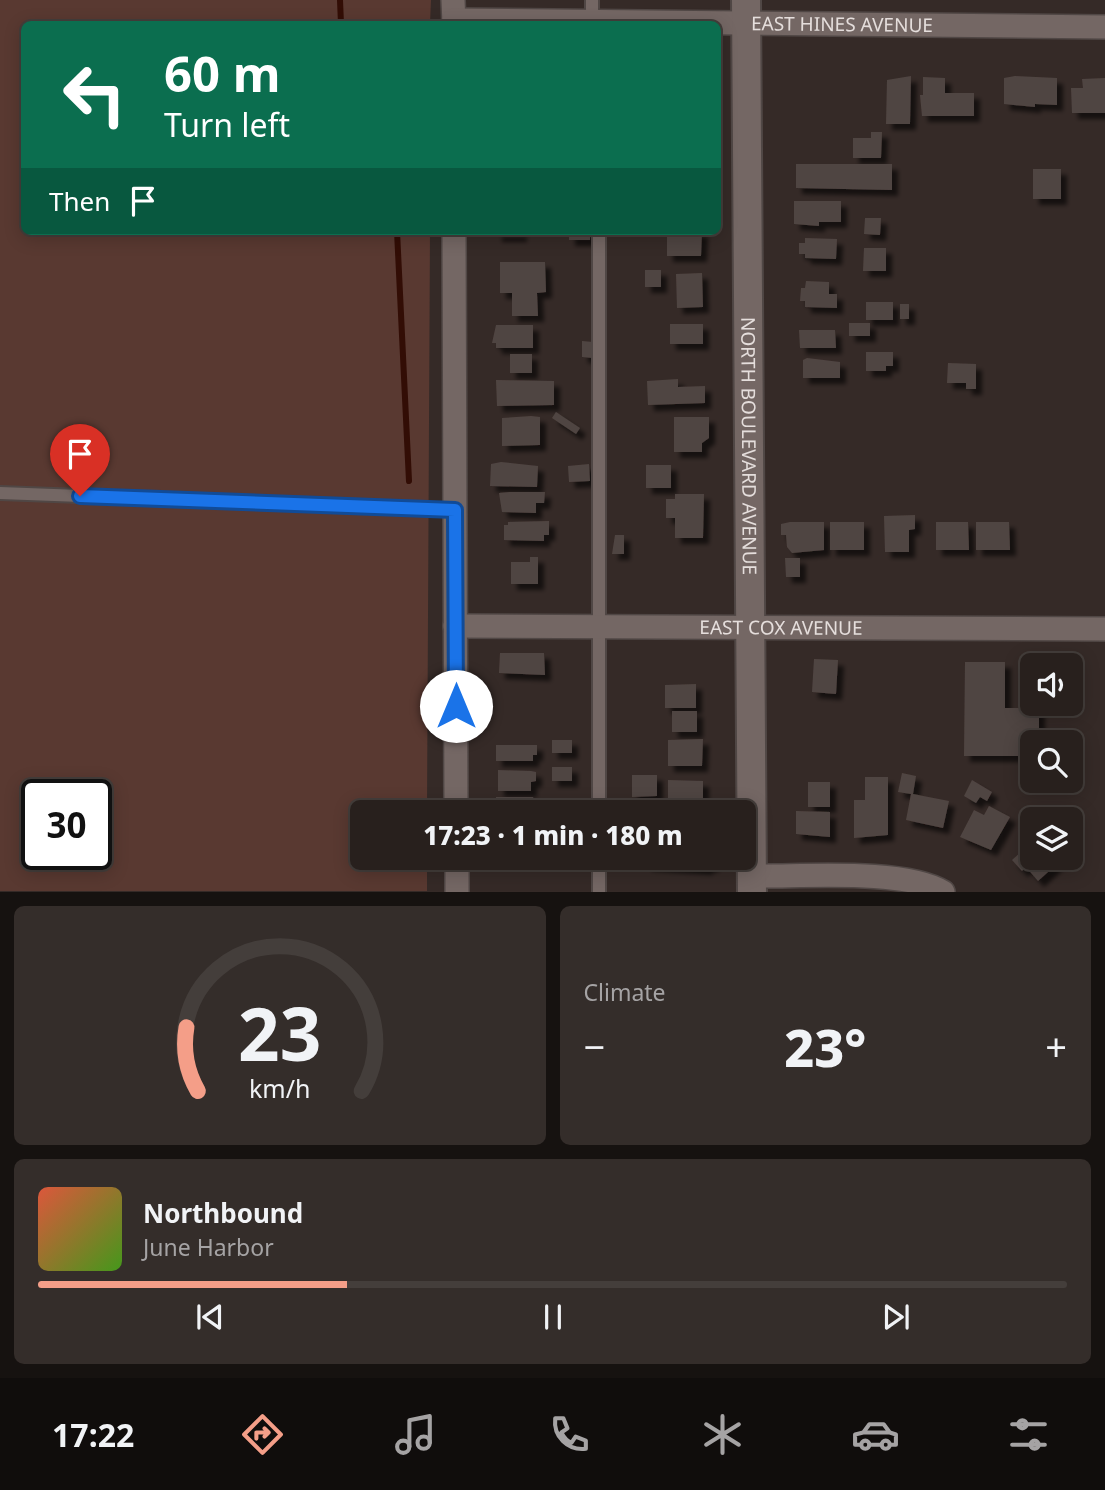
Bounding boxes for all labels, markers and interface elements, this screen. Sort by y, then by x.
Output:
street label: EAST HINES AVENUE [751,10,933,38]
text: 60 m [164,40,281,106]
icon: left [49,49,140,140]
text: Turn left [164,103,290,146]
icon: arrive [124,182,162,220]
text: Then [49,183,110,219]
street label: NORTH BOULEVARD AVENUE [735,317,763,575]
pin [50,424,110,496]
icon: arrive [61,435,99,473]
street label: EAST COX AVENUE [699,614,863,641]
map controls [1020,653,1083,870]
button: sound [1020,653,1083,716]
position arrow [419,669,493,743]
button: search [1020,730,1083,793]
speed limit sign: 30 [21,779,112,870]
button: layers [1020,807,1083,870]
text: 17:23 · 1 min · 180 m [423,817,683,853]
text: Climate [584,976,666,1008]
text: 23 [238,984,321,1083]
text: 23° [784,1011,866,1082]
text: − [584,1020,605,1072]
text: + [1045,1020,1067,1072]
text: km/h [249,1071,311,1105]
text: Northbound [143,1195,303,1231]
text: June Harbor [143,1231,274,1263]
icon: previous [191,1298,229,1336]
icon: pause [534,1298,572,1336]
icon: next [877,1298,915,1336]
icon: directions [238,1410,287,1459]
icon: music [391,1410,440,1459]
icon: phone [545,1410,594,1459]
icon: climate [698,1410,747,1459]
icon: car [851,1410,900,1459]
icon: filters [1004,1410,1053,1459]
text: 17:22 [52,1413,134,1456]

